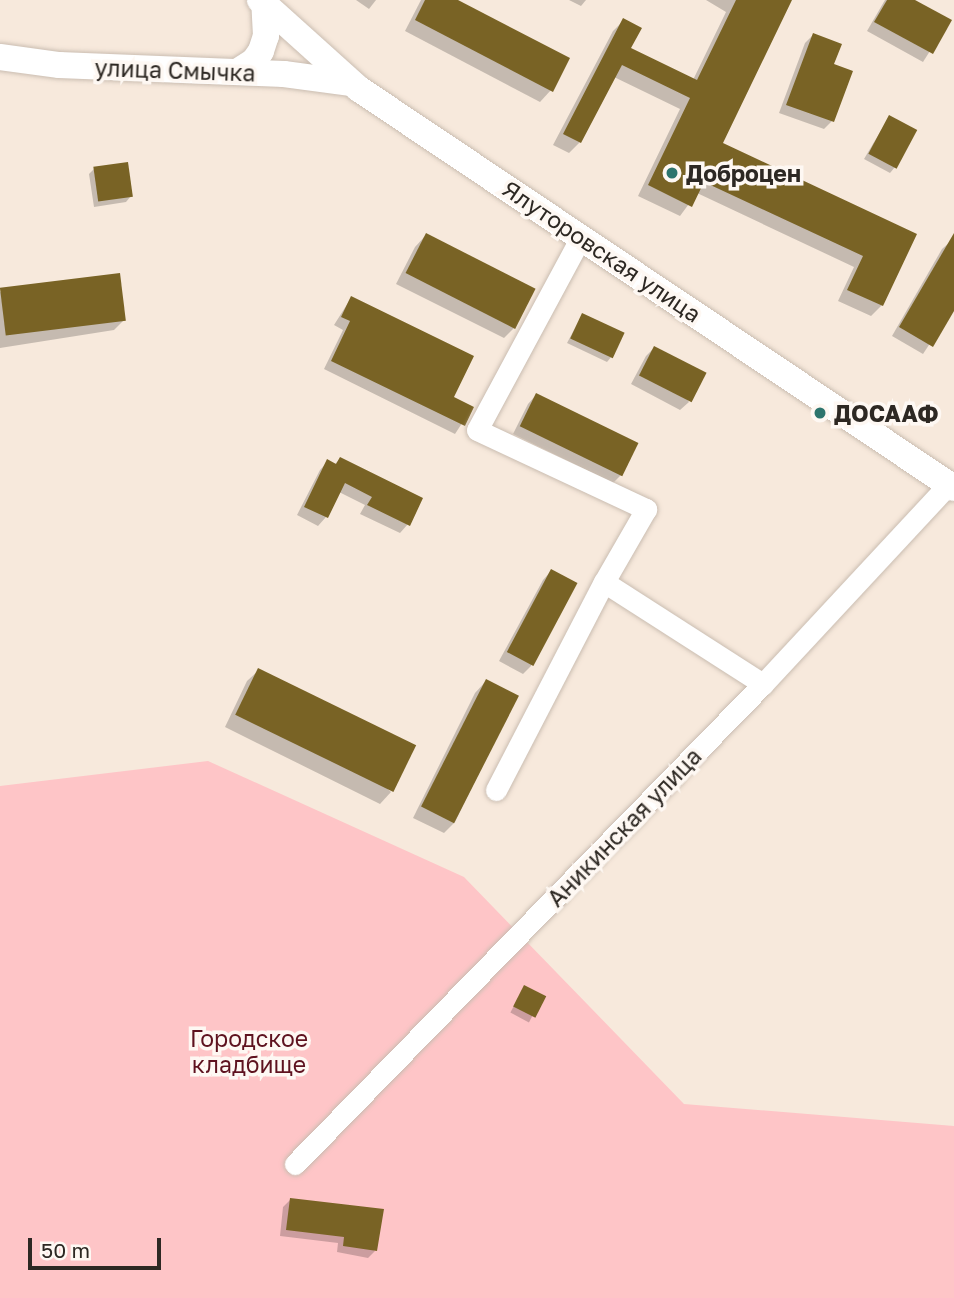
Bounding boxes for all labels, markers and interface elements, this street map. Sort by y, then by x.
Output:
street label: улица Смычка [94,53,256,87]
place label: Доброцен [686,159,801,187]
marker: Доброцен [664,165,680,181]
street label: Ялуторовская улица [498,174,706,328]
place label: ДОСААФ [834,399,939,427]
marker: ДОСААФ [812,405,828,421]
street label: Аникинская улица [541,742,707,912]
park label: Городское кладбище [190,1024,308,1078]
scale bar [32,1224,164,1268]
text: 50 m [41,1237,90,1263]

